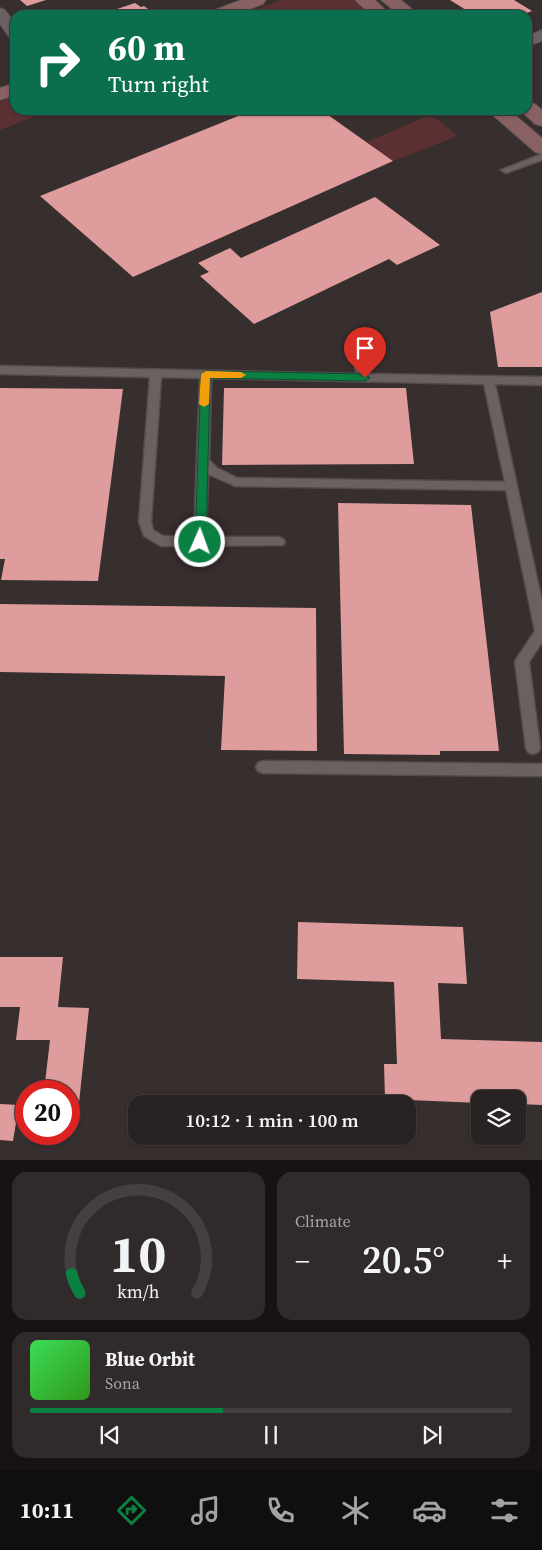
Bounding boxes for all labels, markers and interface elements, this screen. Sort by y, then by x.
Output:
text: 60 m [108,24,185,72]
icon: right [25,30,90,95]
text: Turn right [108,69,209,99]
pin [344,327,386,378]
icon: arrive [351,334,379,362]
position arrow [173,515,225,567]
speed limit sign: 20 [15,1080,80,1145]
map controls [471,1090,526,1145]
button: layers [471,1090,526,1145]
text: 10:12 · 1 min · 100 m [185,1107,359,1133]
text: Climate [295,1210,351,1232]
text: 10 [110,1218,167,1289]
text: 20.5° [362,1234,445,1286]
text: − [295,1242,310,1280]
text: + [497,1242,512,1280]
text: km/h [117,1279,160,1304]
text: Blue Orbit [105,1346,195,1372]
text: Sona [105,1372,140,1394]
icon: previous [96,1421,124,1449]
icon: pause [257,1421,285,1449]
icon: next [418,1421,446,1449]
icon: directions [114,1493,149,1528]
icon: music [188,1493,223,1528]
icon: phone [263,1493,298,1528]
icon: climate [338,1493,373,1528]
icon: car [412,1493,447,1528]
icon: filters [487,1493,522,1528]
text: 10:11 [20,1495,74,1525]

